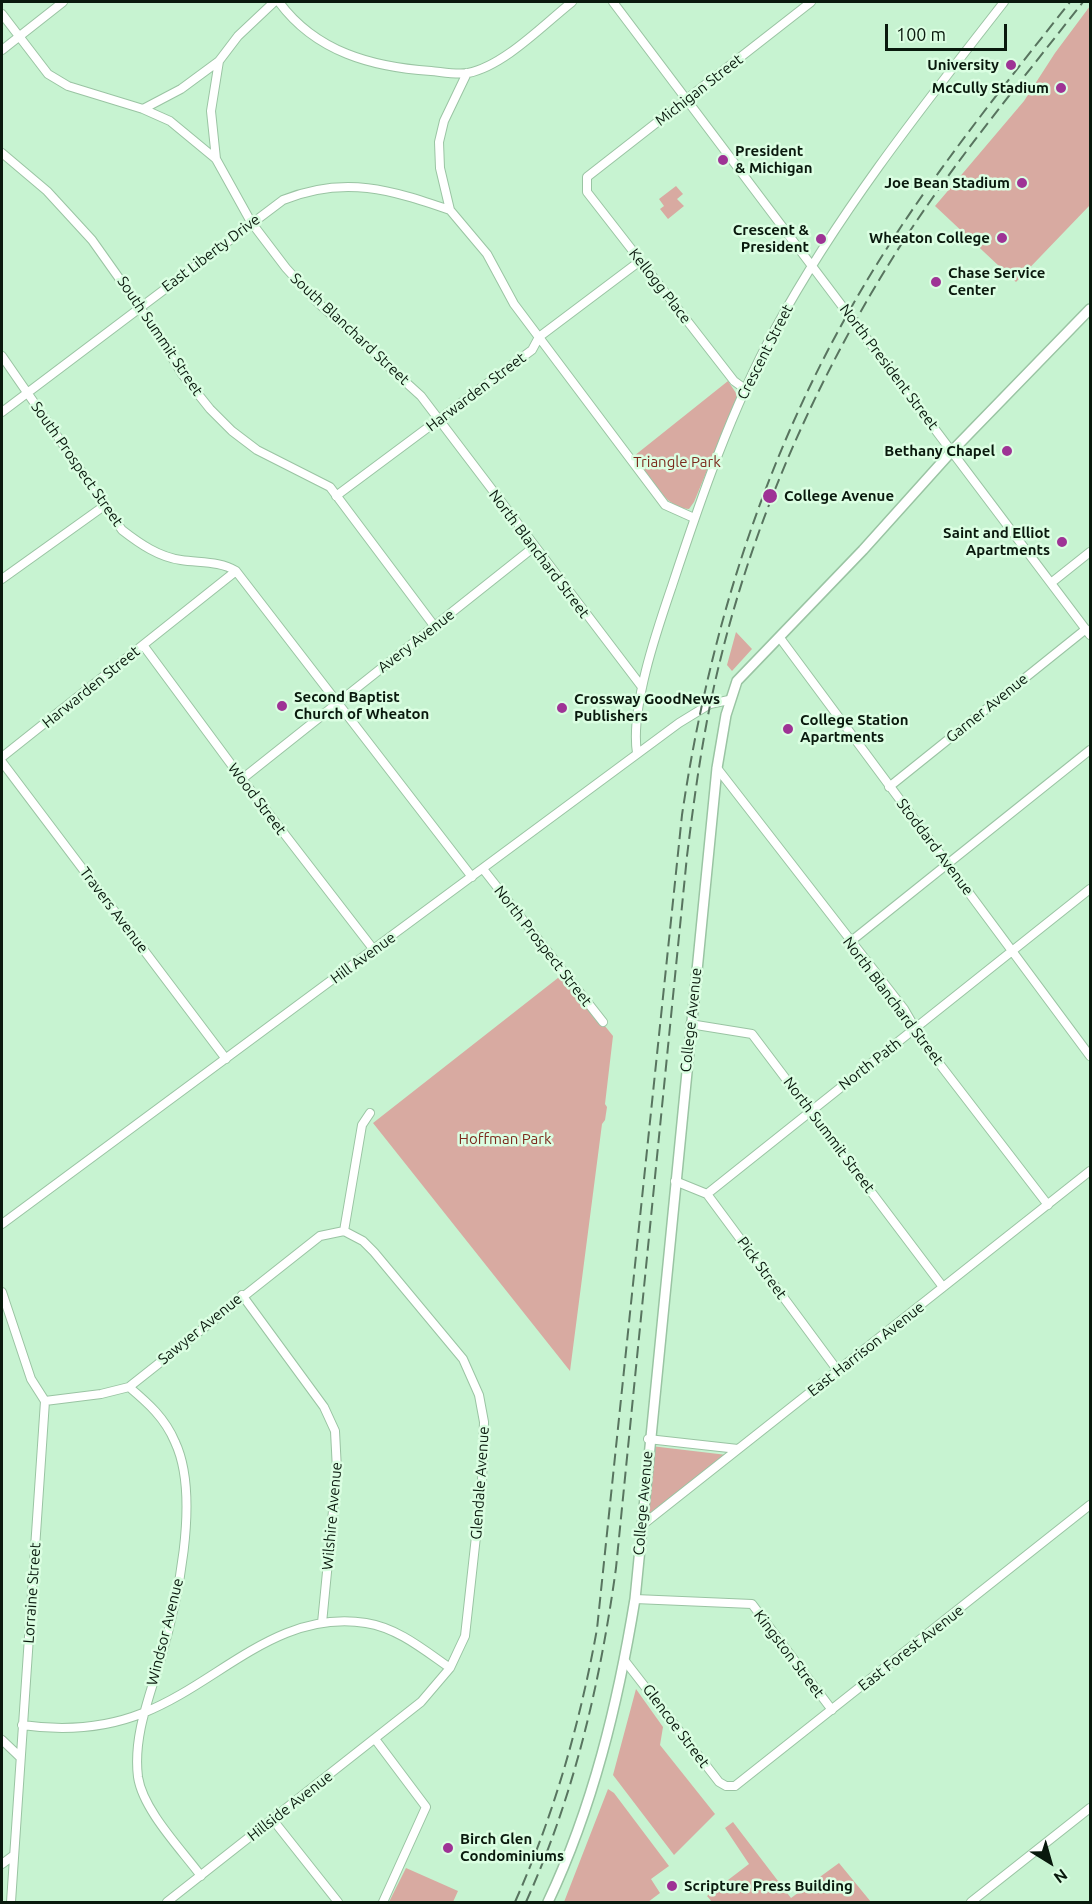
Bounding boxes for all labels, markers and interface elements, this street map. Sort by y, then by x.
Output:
scale bar [888,12,1010,50]
text: 100 m [896,24,946,44]
street label: Michigan Street [652,50,746,130]
place label: University [927,56,999,74]
marker: University [1004,58,1018,72]
place label: McCully Stadium [932,79,1049,97]
marker: McCully Stadium [1054,81,1068,95]
place label: President & Michigan [735,142,813,177]
marker: President & Michigan [716,153,730,167]
place label: Joe Bean Stadium [884,174,1010,192]
marker: Joe Bean Stadium [1015,176,1029,190]
street label: East Liberty Drive [158,210,264,296]
place label: Crescent & President [733,221,809,256]
place label: Wheaton College [869,229,990,247]
marker: Wheaton College [995,231,1009,245]
marker: Crescent & President [814,232,828,246]
street label: Kellogg Place [625,245,695,327]
place label: Chase Service Center [948,264,1045,299]
street label: South Blanchard Street [287,269,413,389]
street label: South Summit Street [113,273,207,399]
marker: Chase Service Center [929,275,943,289]
street label: Crescent Street [733,301,797,403]
street label: North President Street [836,301,942,433]
street label: Harwarden Street [423,349,529,435]
street label: South Prospect Street [27,398,127,530]
place label: Bethany Chapel [884,442,995,460]
marker: Bethany Chapel [1000,444,1014,458]
park label: Triangle Park [633,453,721,471]
street label: North Blanchard Street [485,486,593,622]
marker: College Avenue [761,487,779,505]
place label: College Avenue [784,487,894,505]
place label: Saint and Elliot Apartments [943,524,1050,559]
marker: Saint and Elliot Apartments [1055,535,1069,549]
street label: Avery Avenue [374,605,458,677]
street label: Harwarden Street [39,642,143,732]
street label: Garner Avenue [943,670,1031,746]
place label: Second Baptist Church of Wheaton [294,688,429,723]
place label: Crossway GoodNews Publishers [574,690,720,725]
marker: Second Baptist Church of Wheaton [275,699,289,713]
marker: Crossway GoodNews Publishers [555,701,569,715]
place label: College Station Apartments [800,711,909,746]
marker: College Station Apartments [781,722,795,736]
street label: Wood Street [224,760,290,838]
street label: Stoddard Avenue [893,795,977,899]
street label: Travers Avenue [76,863,152,957]
street label: North Prospect Street [490,882,596,1010]
street label: Hill Avenue [327,928,399,988]
street label: North Blanchard Street [839,933,947,1069]
street label: College Avenue [677,967,705,1073]
street label: North Path [835,1034,905,1094]
street label: North Summit Street [780,1074,878,1196]
park label: Hoffman Park [458,1130,552,1148]
street label: Pick Street [733,1233,791,1303]
street label: Sawyer Avenue [154,1290,246,1368]
street label: East Harrison Avenue [804,1298,928,1400]
street label: Glendale Avenue [467,1426,493,1540]
street label: College Avenue [629,1450,657,1556]
street label: Wilshire Avenue [318,1461,346,1571]
street label: Lorraine Street [19,1542,45,1644]
street label: Windsor Avenue [143,1576,187,1688]
street label: East Forest Avenue [855,1601,967,1695]
street label: Kingston Street [750,1607,828,1701]
street label: Glencoe Street [639,1681,713,1771]
street label: Hillside Avenue [244,1767,336,1845]
place label: Birch Glen Condominiums [460,1830,564,1865]
north arrow [1020,1832,1080,1892]
marker: Birch Glen Condominiums [441,1841,455,1855]
text: N [1051,1866,1071,1887]
place label: Scripture Press Building [684,1877,853,1895]
marker: Scripture Press Building [665,1879,679,1893]

